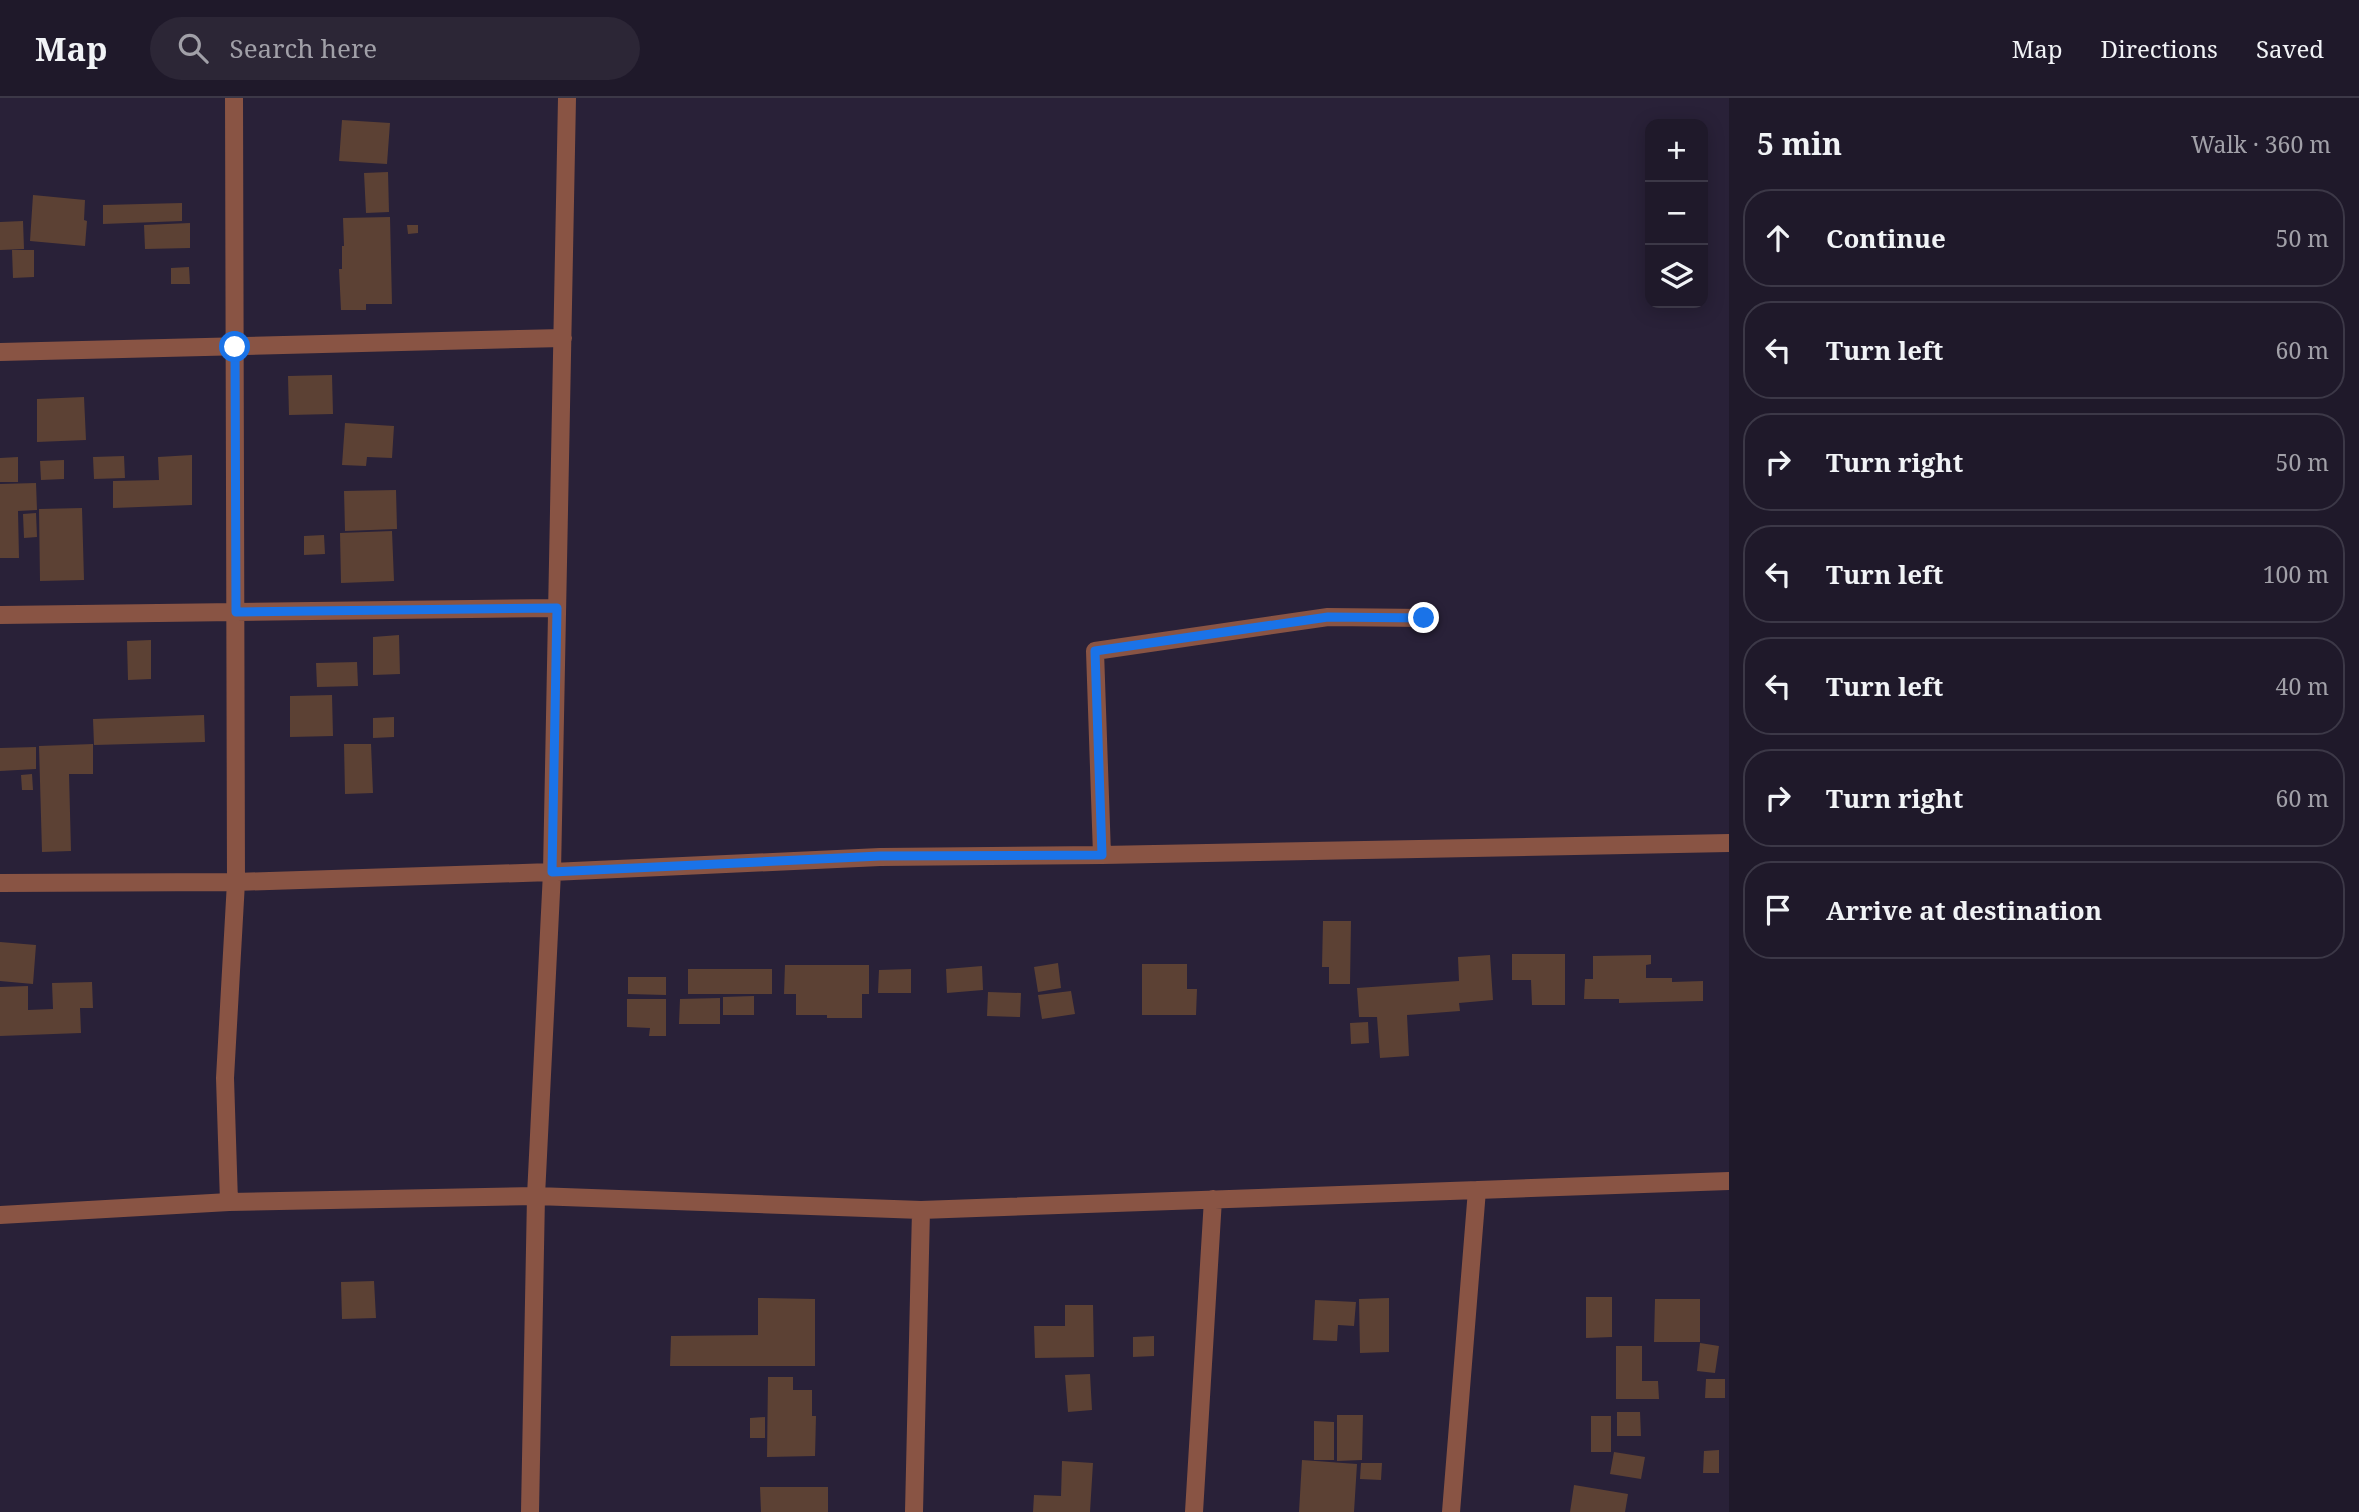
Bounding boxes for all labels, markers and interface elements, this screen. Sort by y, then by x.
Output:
search box [150,17,640,80]
text: Map [35,26,108,71]
icon: search [174,29,212,67]
text: Search here [230,30,377,66]
text: Map [2012,32,2063,65]
text: Directions [2101,32,2218,65]
text: Saved [2256,32,2324,65]
map controls [1645,119,1708,308]
button: + [1645,119,1708,182]
text: 5 min [1757,123,1842,164]
text: Walk · 360 m [2191,128,2331,160]
button: − [1645,182,1708,245]
icon: ahead [1759,219,1797,257]
text: Continue [1826,220,1946,256]
text: 50 m [2276,222,2329,254]
button: layers [1645,245,1708,308]
route start [219,331,250,362]
icon: left [1759,331,1797,369]
text: Turn left [1826,332,1943,368]
text: 60 m [2276,334,2329,366]
icon: right [1759,443,1797,481]
text: Turn right [1826,444,1963,480]
text: 50 m [2276,446,2329,478]
icon: left [1759,555,1797,593]
text: Turn left [1826,556,1943,592]
text: 100 m [2263,558,2329,590]
route end [1408,602,1439,633]
icon: left [1759,667,1797,705]
text: Turn left [1826,668,1943,704]
text: 40 m [2276,670,2329,702]
icon: right [1759,779,1797,817]
text: Turn right [1826,780,1963,816]
text: 60 m [2276,782,2329,814]
icon: arrive [1759,891,1797,929]
text: Arrive at destination [1826,892,2102,928]

